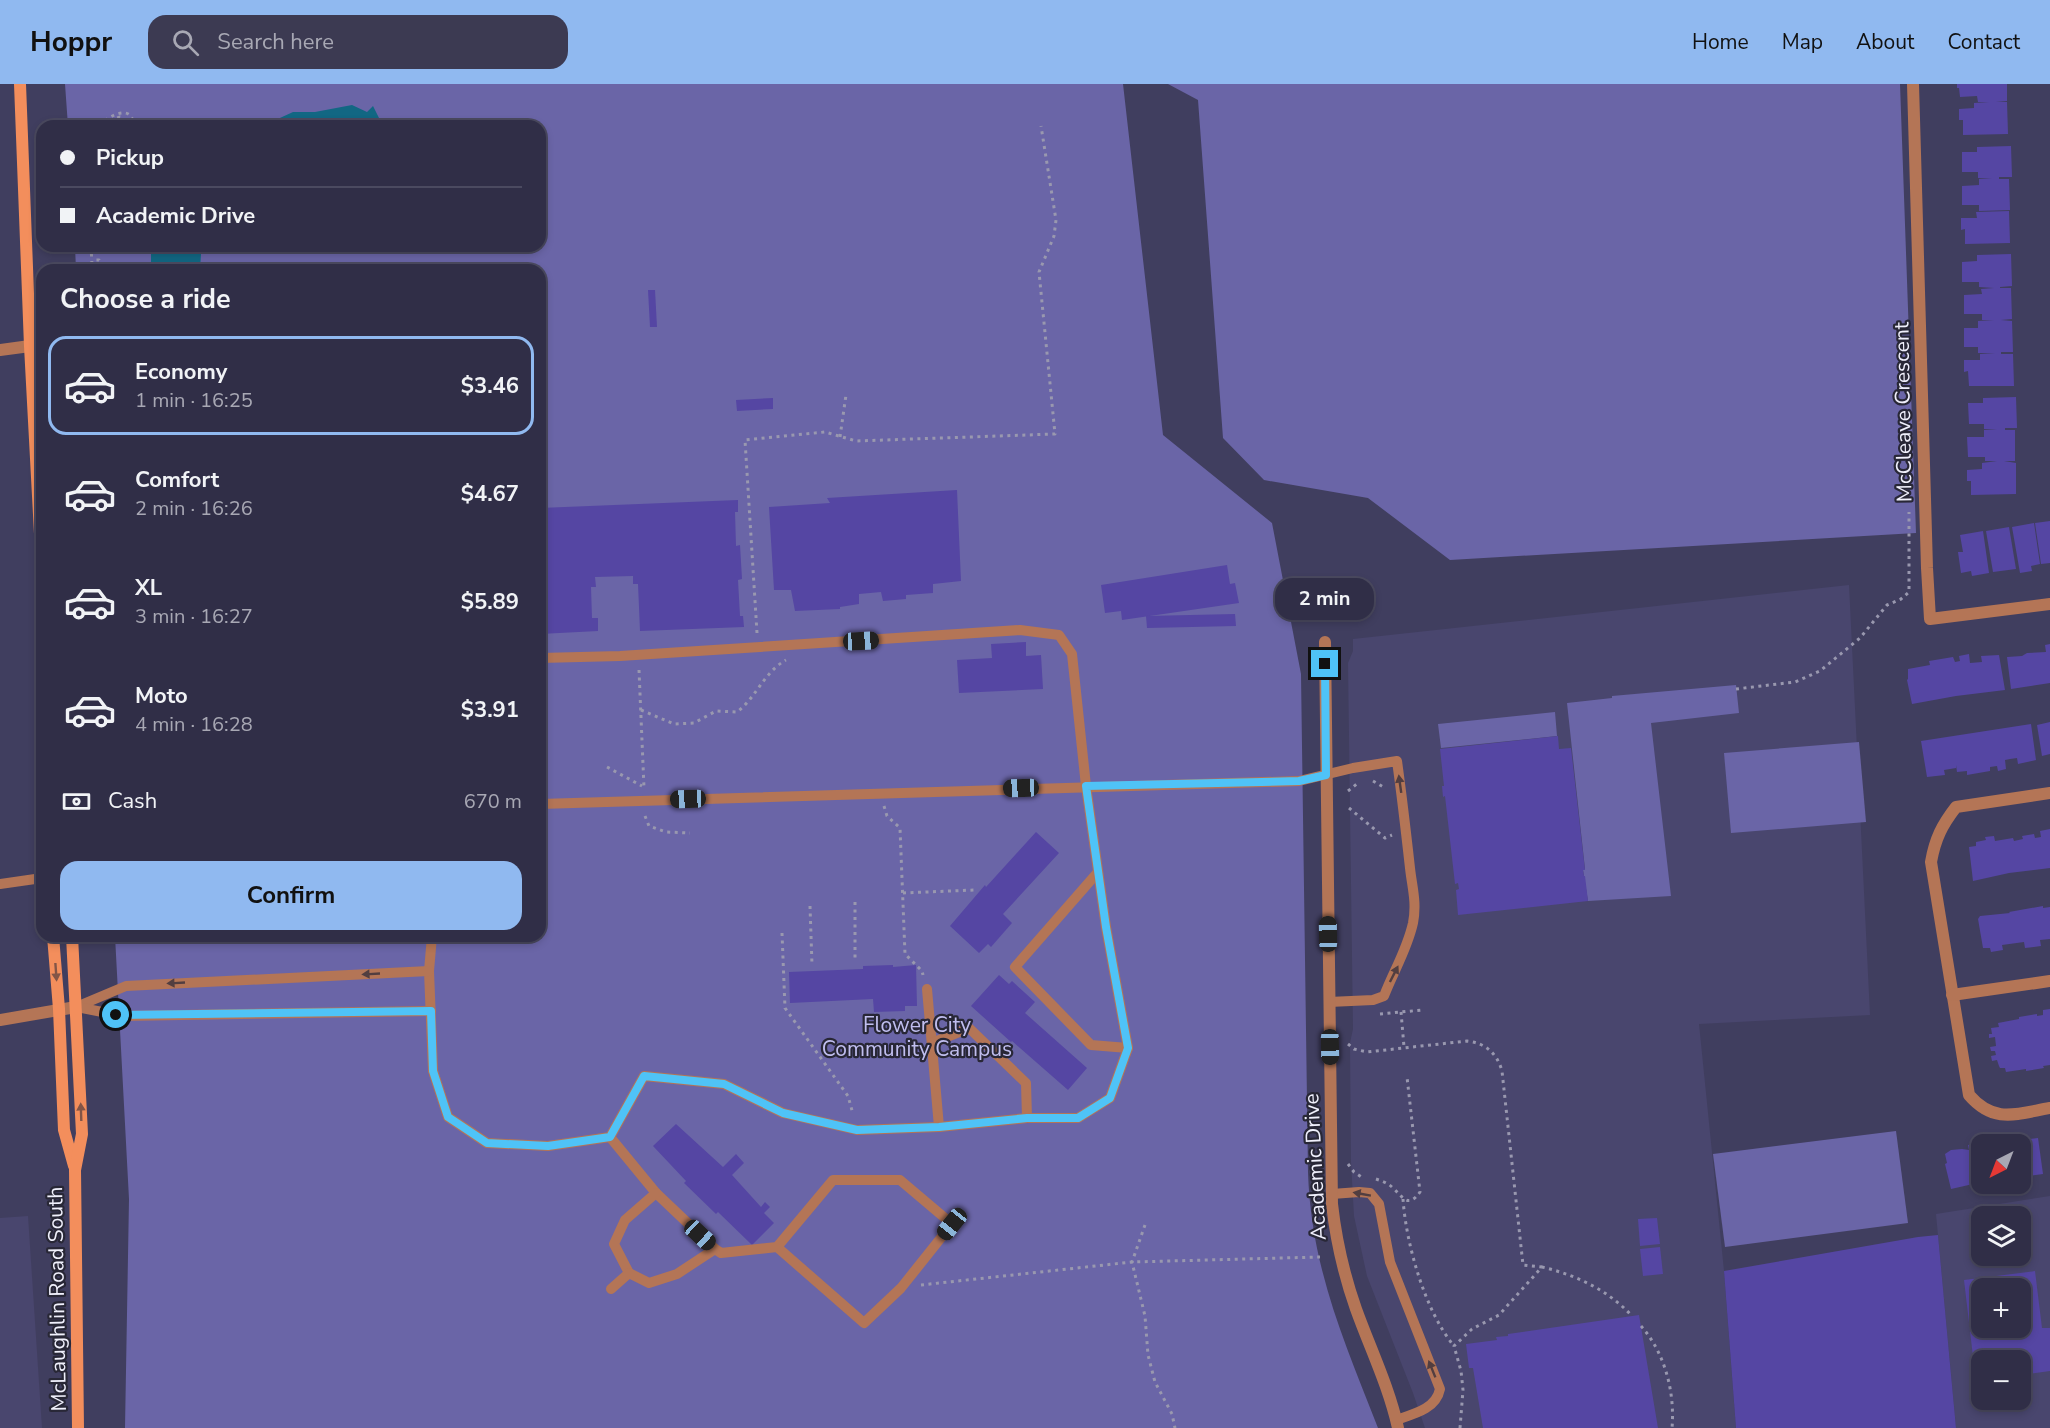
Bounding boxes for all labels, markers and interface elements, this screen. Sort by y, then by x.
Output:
search box [148,15,568,69]
text: Hoppr [30,23,112,61]
icon: search [169,26,202,59]
text: Search here [217,27,334,57]
text: Home [1692,28,1749,56]
text: Map [1782,28,1823,56]
text: About [1856,28,1914,56]
text: Contact [1947,28,2020,56]
text: Pickup [96,143,164,173]
text: Academic Drive [96,201,255,231]
text: Choose a ride [60,281,231,318]
street label: McCleave Crescent [1887,321,1919,502]
text: Economy [135,357,227,387]
icon: car [63,359,117,413]
text: $3.46 [461,371,519,401]
text: 1 min · 16:25 [135,387,253,414]
text: Comfort [135,465,219,495]
icon: car [63,467,117,521]
text: $4.67 [461,479,519,509]
text: 2 min · 16:26 [135,495,253,522]
text: XL [135,573,162,603]
icon: car [63,575,117,629]
callout: 2 min [1276,577,1374,619]
text: 2 min [1299,585,1350,612]
text: $5.89 [461,587,519,617]
text: 3 min · 16:27 [135,603,253,630]
car [843,631,879,651]
route end [1311,650,1338,677]
text: Moto [135,681,188,711]
icon: car [63,683,117,737]
text: $3.91 [461,695,519,725]
text: 4 min · 16:28 [135,711,253,738]
one-way arrow [1396,775,1405,794]
car [1003,778,1039,798]
icon: cash [60,785,93,818]
text: Cash [108,786,157,816]
text: 670 m [464,788,522,815]
car [670,789,706,809]
button: Confirm [60,861,522,930]
car [1319,916,1337,952]
one-way arrow [51,963,61,982]
one-way arrow [1389,966,1398,983]
one-way arrow [361,969,380,978]
one-way arrow [167,979,186,988]
route start [102,1001,129,1028]
park label: Flower City Community Campus [822,1011,1012,1063]
car [1321,1029,1339,1065]
street label: Academic Drive [1297,1093,1333,1241]
one-way arrow [77,1103,86,1122]
north arrow [1971,1134,2031,1194]
map controls [1971,1134,2031,1410]
street label: McLaughlin Road South [41,1186,73,1412]
one-way arrow [1352,1189,1371,1198]
car [934,1204,970,1244]
button: layers [1971,1206,2031,1266]
car [681,1216,719,1254]
button: + [1971,1278,2031,1338]
button: − [1971,1350,2031,1410]
one-way arrow [1427,1359,1437,1377]

